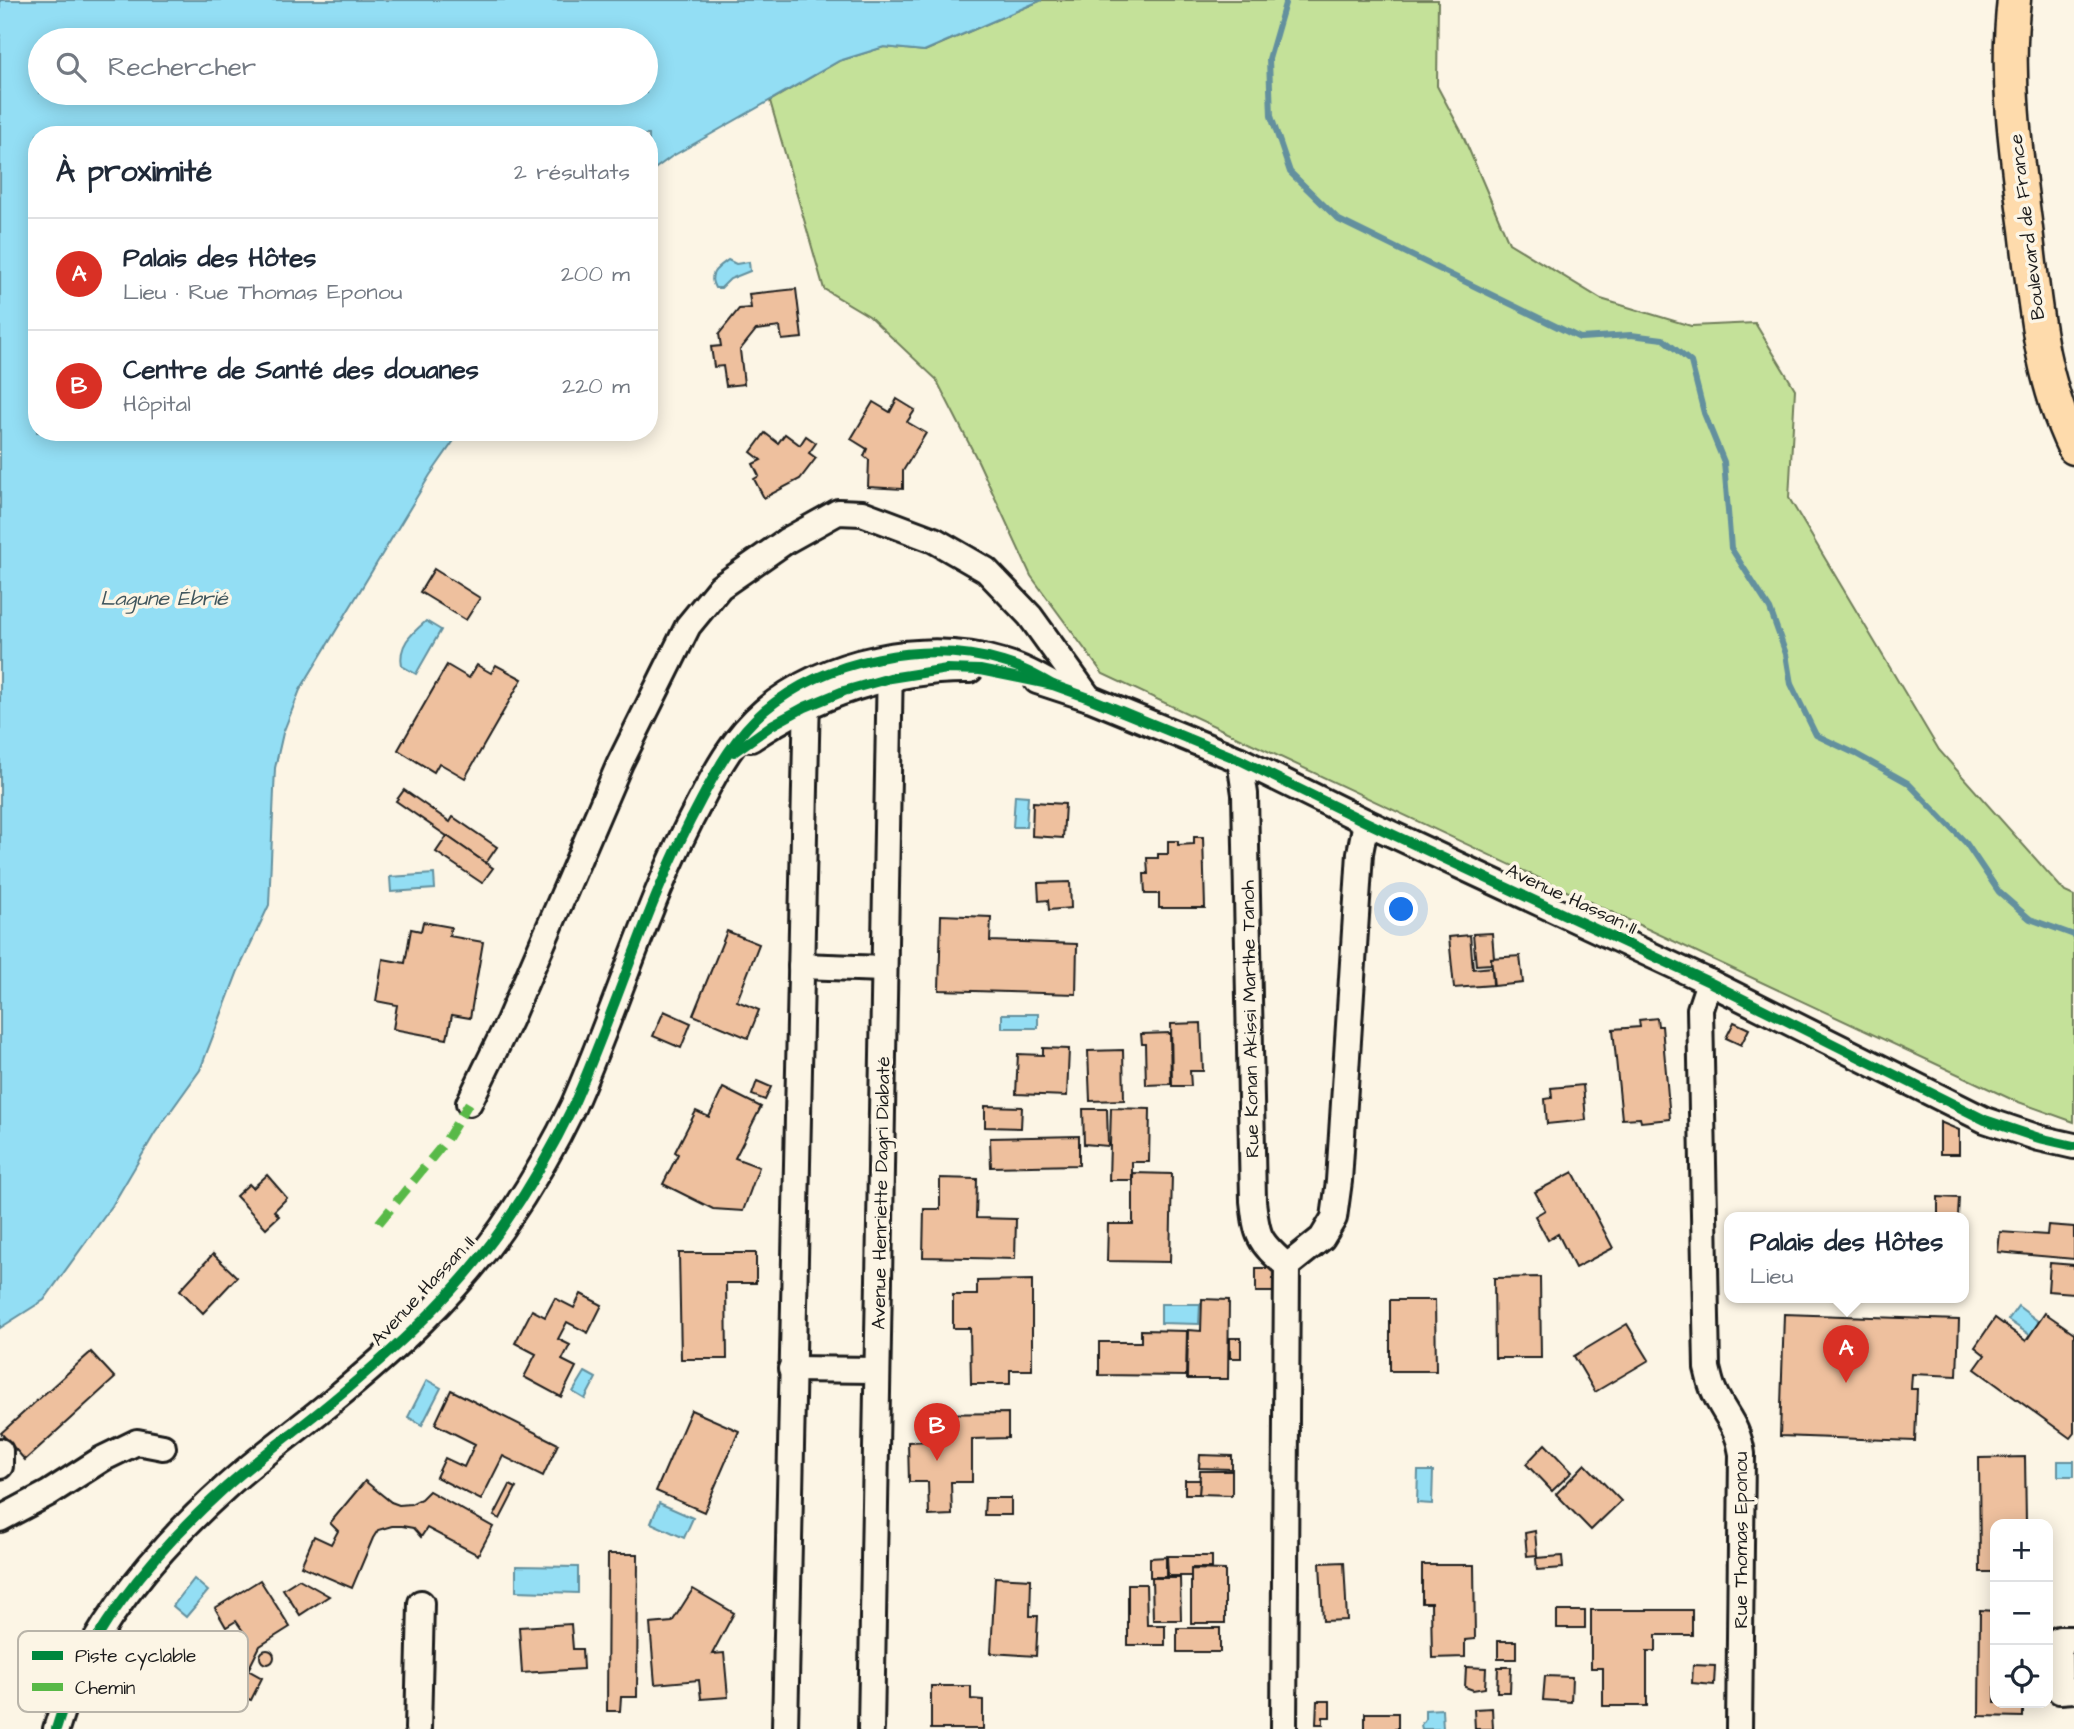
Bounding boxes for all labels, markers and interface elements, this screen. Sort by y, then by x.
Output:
search box [28,28,658,105]
icon: search [52,48,90,86]
text: Rechercher [108,49,256,85]
street label: Boulevard de France [2003,132,2052,321]
text: À proximité [56,151,212,193]
text: 2 résultats [514,156,630,188]
text: Palais des Hôtes [123,240,316,276]
text: A [72,258,86,290]
text: 200 m [561,258,630,290]
text: Lieu · Rue Thomas Eponou [123,276,402,308]
text: Centre de Santé des douanes [123,352,479,388]
text: B [71,370,87,402]
text: 220 m [562,370,630,402]
text: Hôpital [123,388,191,420]
water label: Lagune Ébrié [100,584,229,614]
street label: Avenue Hassan II [1501,857,1641,942]
street label: Rue Konan Akissi Marthe Tanoh [1235,879,1266,1158]
your location [1384,892,1418,926]
street label: Avenue Henriette Dagri Diabaté [866,1056,898,1330]
popup [1724,1212,1969,1303]
text: Palais des Hôtes [1750,1224,1943,1260]
street label: Avenue Hassan II [365,1230,481,1352]
text: Lieu [1750,1260,1793,1292]
pin: A [1823,1325,1869,1383]
pin: B [914,1403,960,1461]
street label: Rue Thomas Eponou [1728,1451,1755,1628]
map controls [1990,1519,2053,1708]
button: + [1990,1519,2053,1582]
button: − [1990,1582,2053,1645]
legend [18,1631,248,1712]
text: Piste cyclable [75,1643,196,1671]
button: locate [1990,1645,2053,1708]
text: Chemin [75,1675,135,1702]

